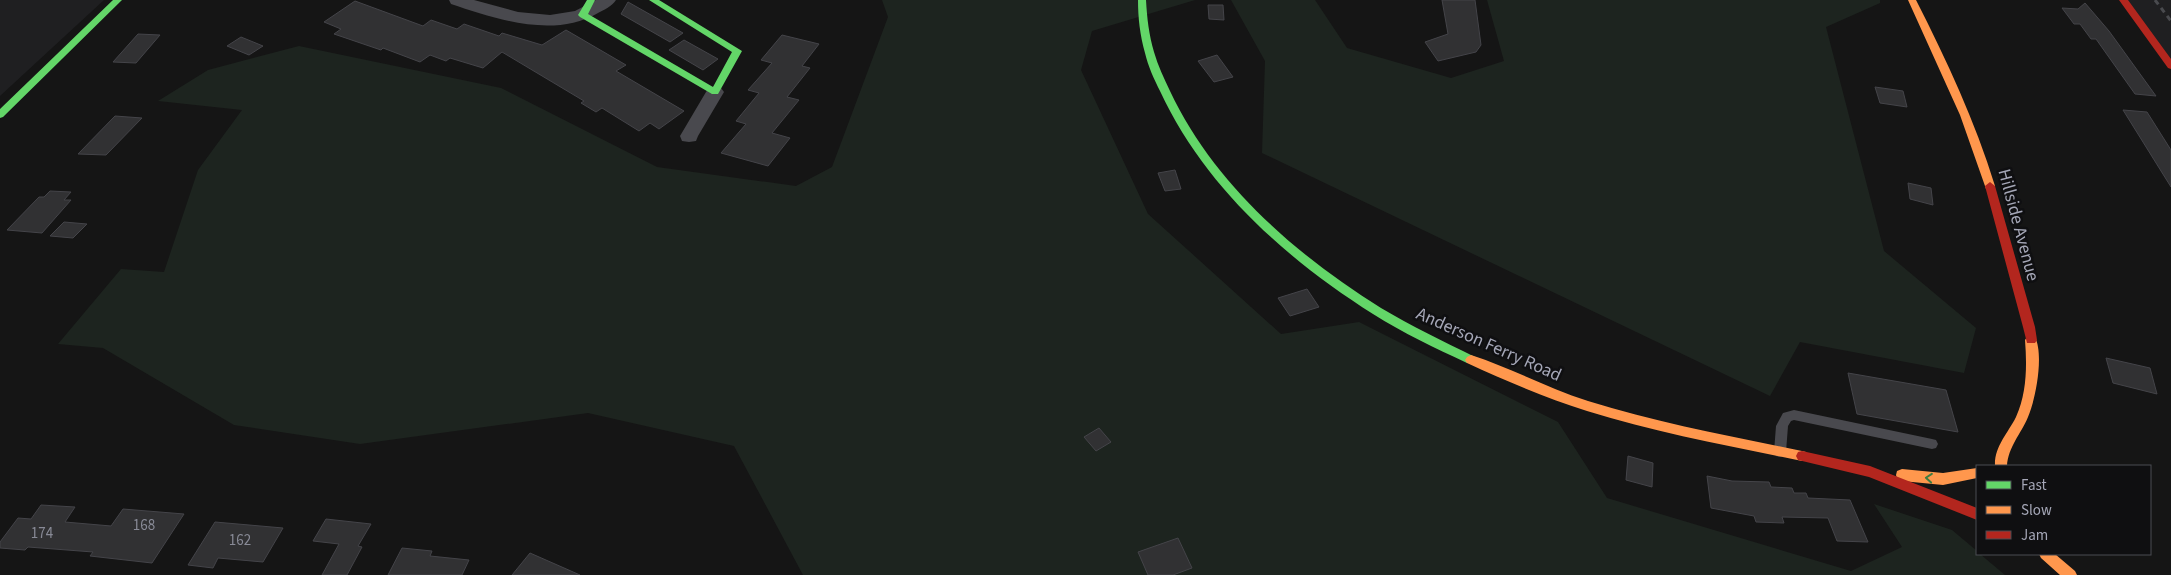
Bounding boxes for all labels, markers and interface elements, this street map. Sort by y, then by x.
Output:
street label: Hillside Avenue [1992,166,2046,284]
street label: Anderson Ferry Road [1412,301,1565,388]
legend [1976,465,2151,555]
one-way arrow [1925,472,1933,483]
text: Fast [2021,475,2047,496]
text: Slow [2021,500,2052,521]
house number: 168 [133,515,155,536]
house number: 174 [31,523,54,544]
text: Jam [2021,525,2048,546]
house number: 162 [229,530,251,551]

